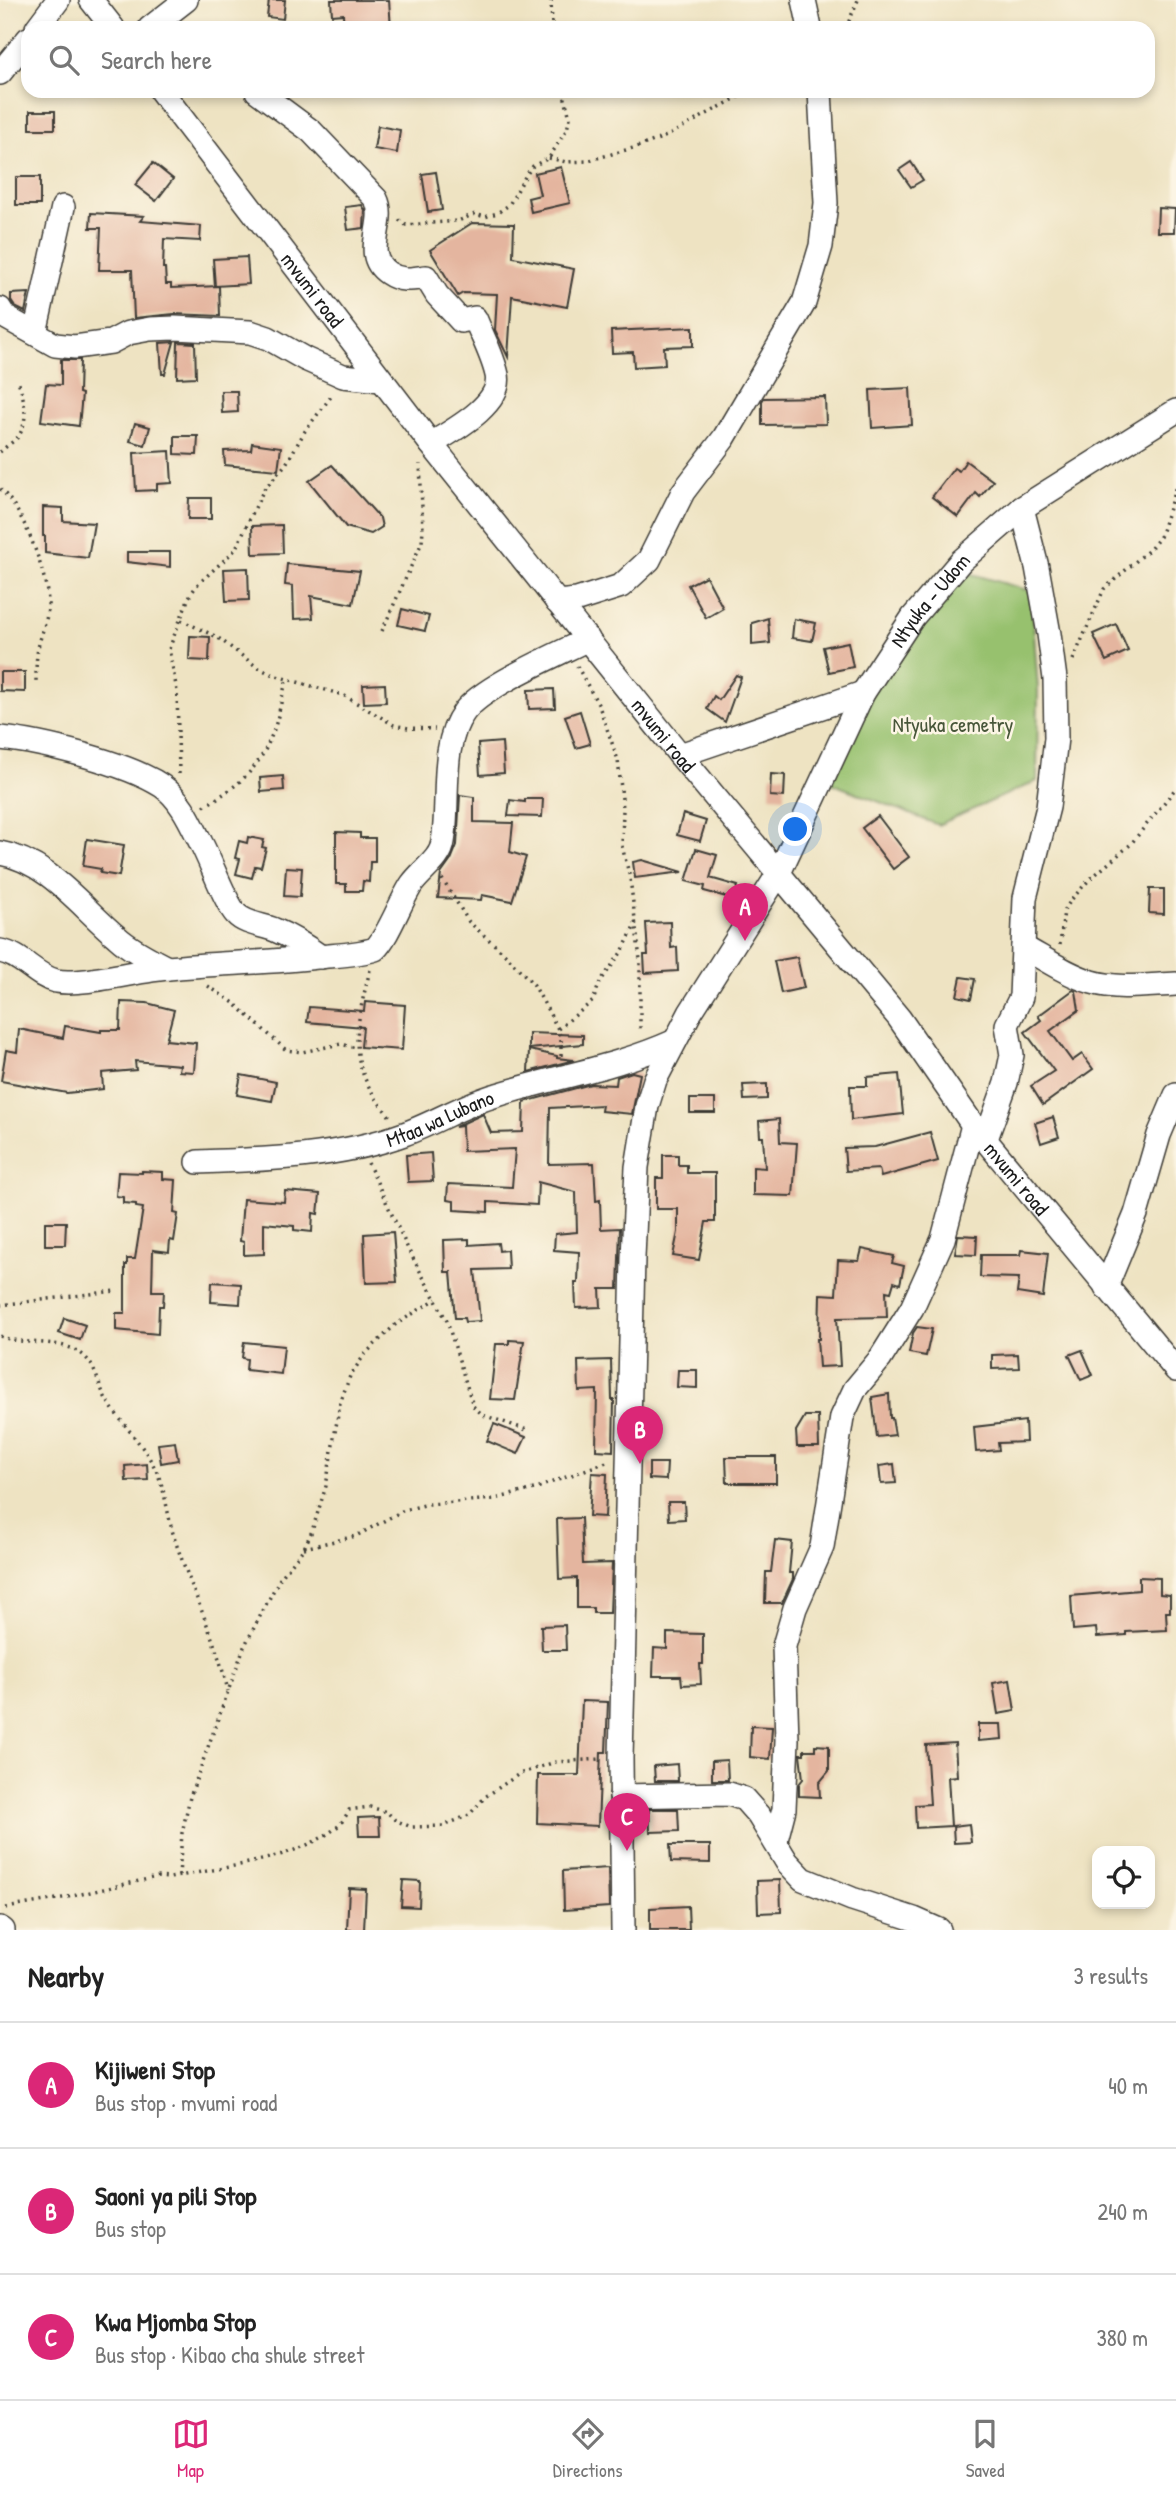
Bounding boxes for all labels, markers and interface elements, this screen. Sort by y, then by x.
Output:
search box [21,21,1155,98]
icon: search [45,41,83,79]
text: Search here [101,42,212,77]
street label: mvumi road [275,246,351,333]
street label: Ntyuka - Udom [883,547,976,653]
street label: mvumi road [625,691,703,778]
park label: Ntyuka cemetry [893,710,1014,739]
your location [778,812,812,846]
pin: A [722,883,768,941]
street label: Mtaa wa Lubano [382,1082,497,1154]
street label: mvumi road [978,1135,1056,1221]
pin: B [617,1406,663,1464]
pin: C [604,1793,650,1851]
map controls [1092,1846,1155,1909]
button: locate [1092,1846,1155,1909]
text: Nearby [28,1956,104,1996]
text: 3 results [1073,1960,1148,1991]
text: Kijiweni Stop [95,2052,215,2087]
text: A [45,2070,57,2101]
text: 40 m [1108,2070,1148,2101]
text: Bus stop · mvumi road [95,2087,277,2118]
text: Saoni ya pili Stop [95,2178,257,2213]
text: B [45,2196,57,2227]
text: 240 m [1097,2196,1148,2227]
text: Bus stop [95,2213,166,2244]
text: Kwa Mjomba Stop [95,2304,256,2339]
text: C [45,2322,57,2353]
text: 380 m [1097,2322,1148,2353]
text: Bus stop · Kibao cha shule street [95,2339,364,2370]
tab: Map [172,2415,210,2483]
tab: Directions [553,2415,623,2483]
tab: Saved [966,2415,1004,2483]

